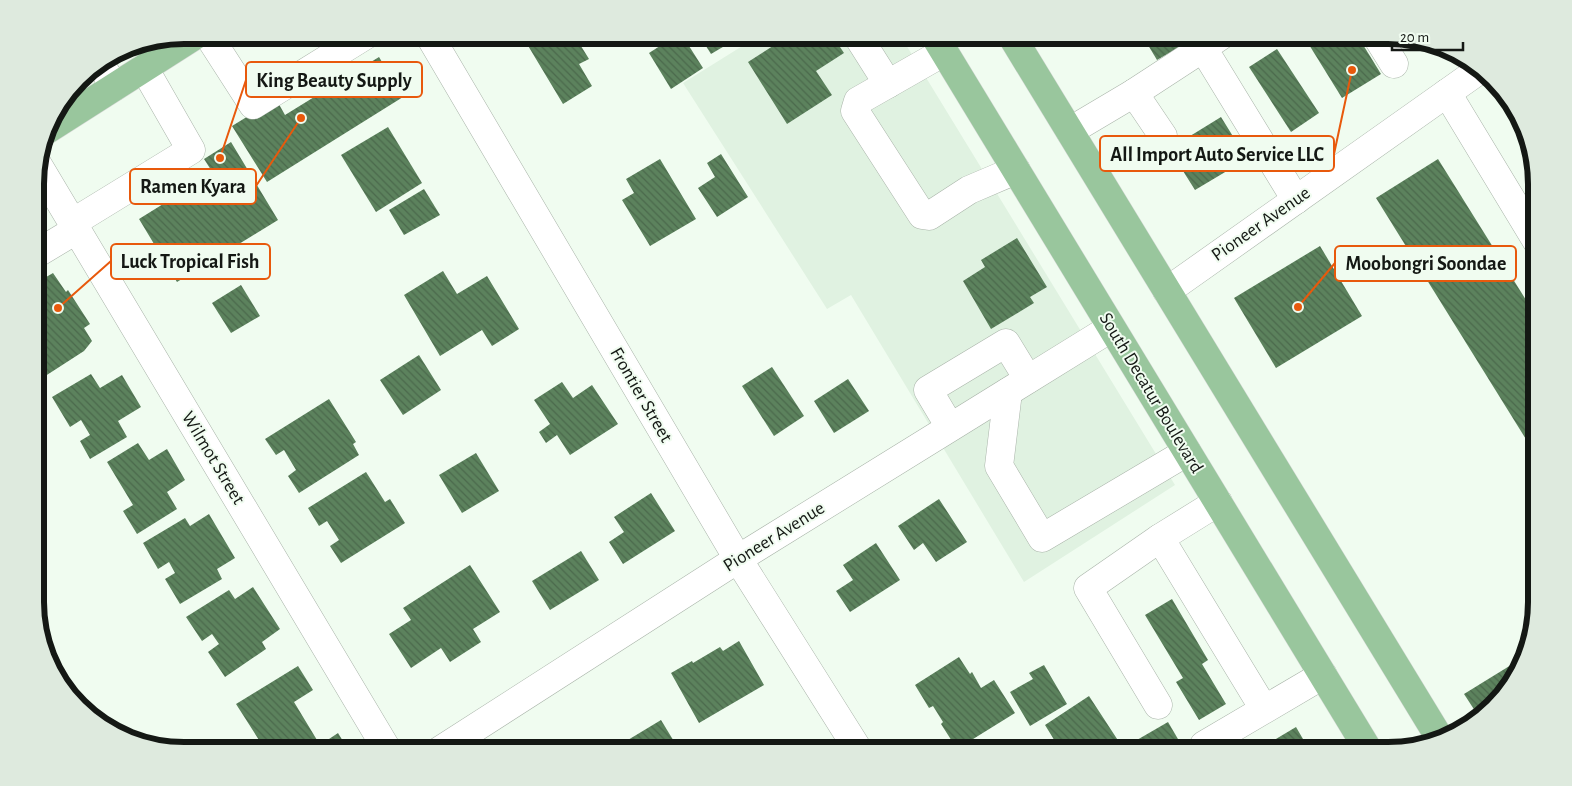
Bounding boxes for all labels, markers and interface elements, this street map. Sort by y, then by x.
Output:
scale bar [1392,20,1463,52]
text: 20 m [1400,30,1429,45]
callout: King Beauty Supply [246,62,422,97]
text: King Beauty Supply [256,71,412,91]
callout: All Import Auto Service LLC [1100,136,1334,171]
text: All Import Auto Service LLC [1110,145,1324,165]
callout: Ramen Kyara [130,169,256,204]
text: Ramen Kyara [140,177,246,197]
street label: Pioneer Avenue [1208,183,1314,265]
callout: Luck Tropical Fish [111,244,270,279]
callout: Moobongri Soondae [1335,246,1516,281]
text: Luck Tropical Fish [120,252,260,272]
text: Moobongri Soondae [1346,254,1506,274]
street label: South Decatur Boulevard [1096,310,1206,477]
street label: Frontier Street [606,344,676,446]
street label: Wilmot Street [178,408,248,508]
street label: Pioneer Avenue [720,498,828,576]

